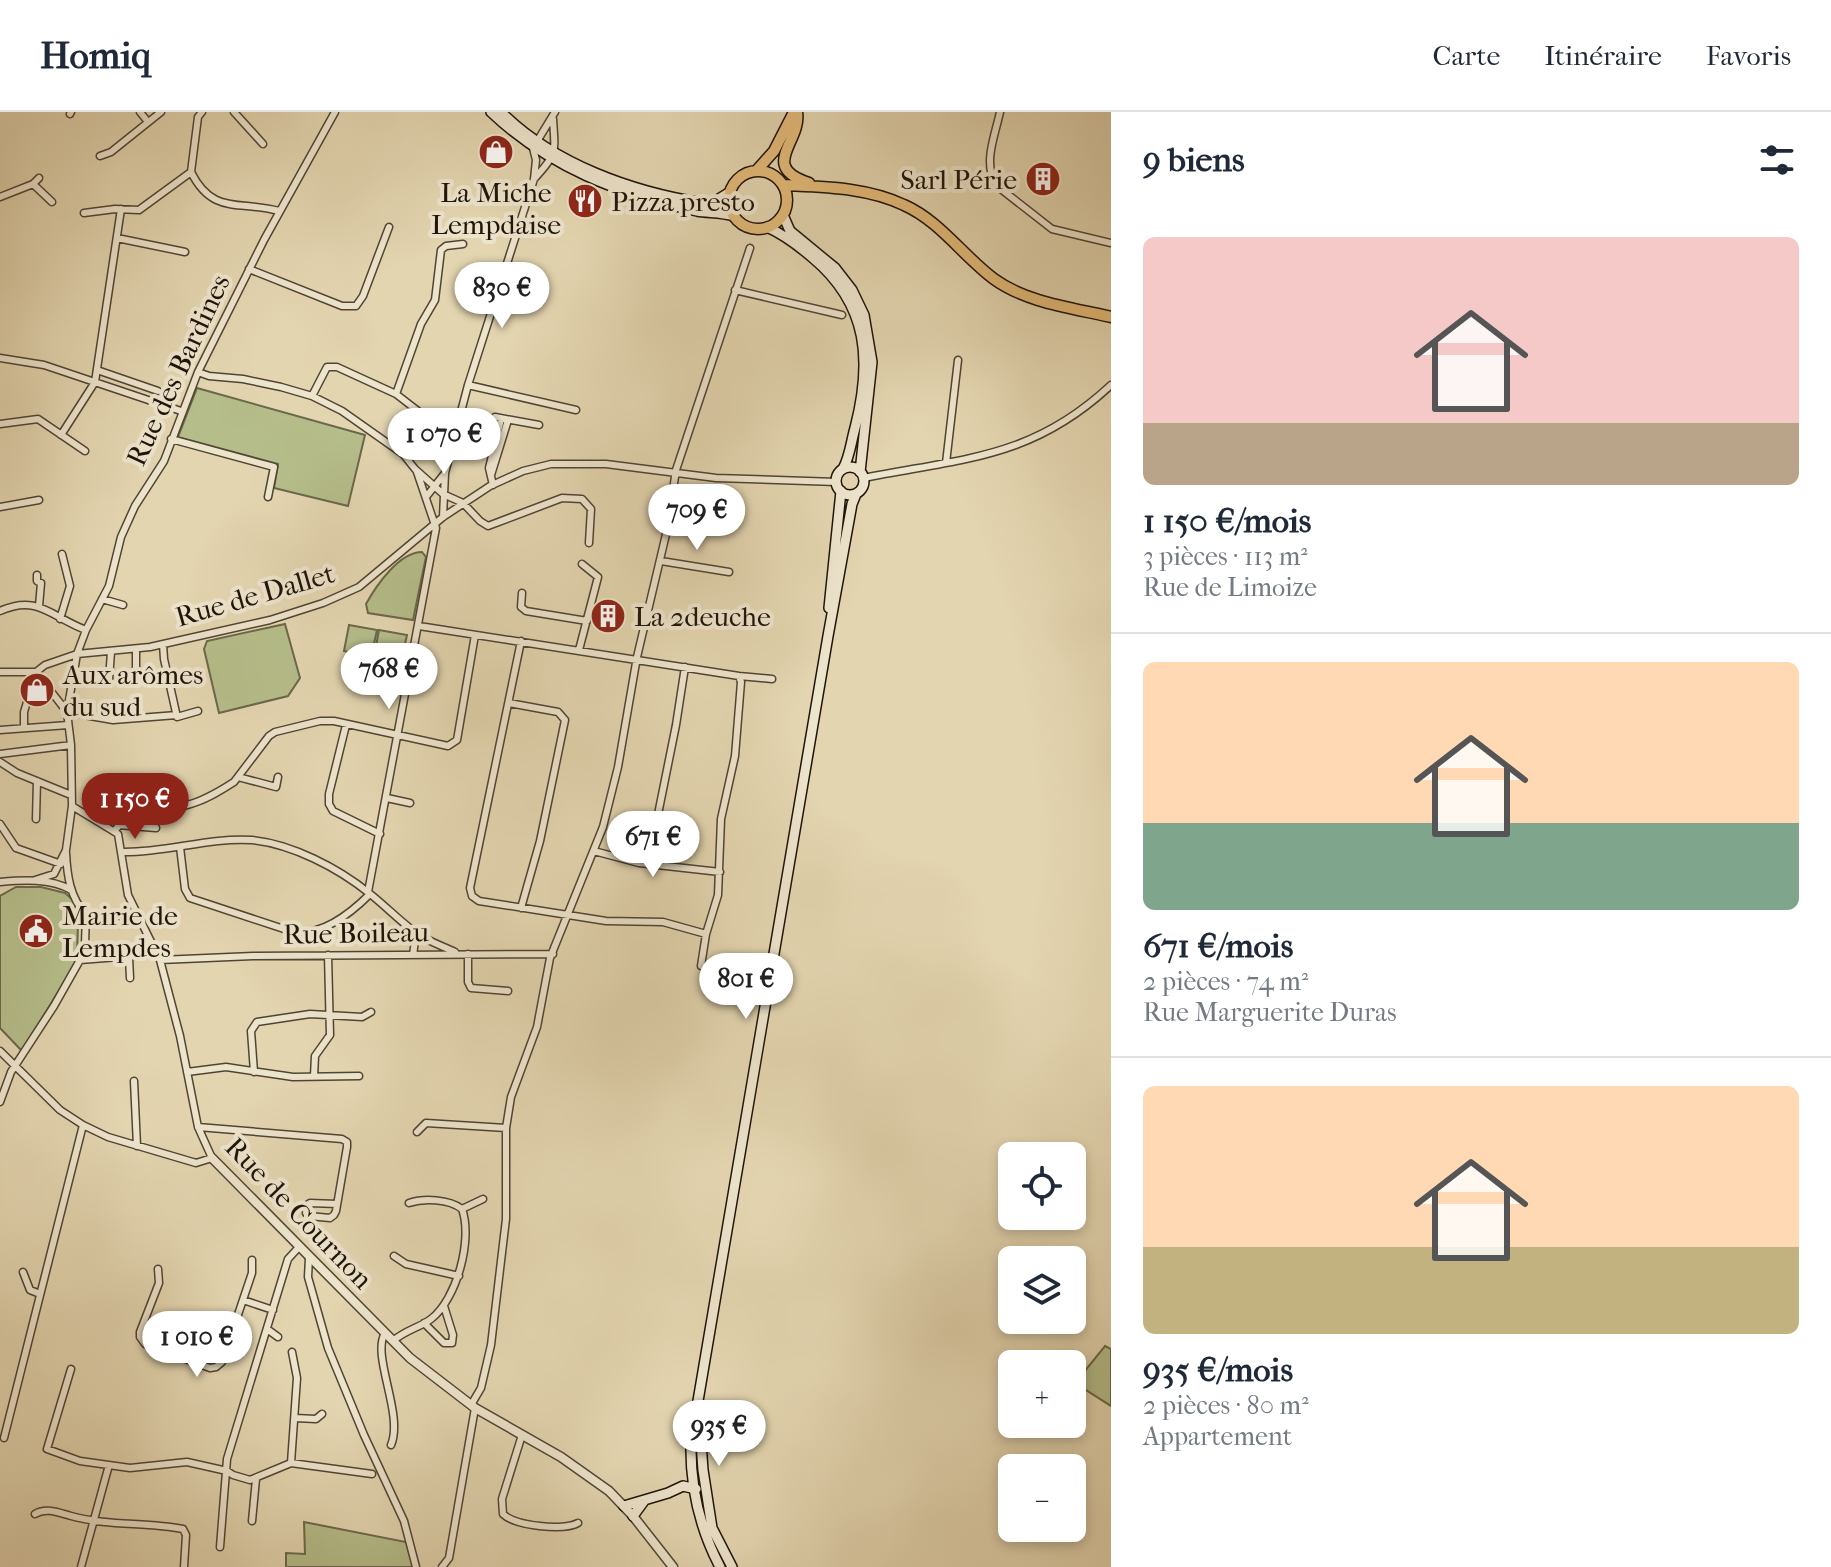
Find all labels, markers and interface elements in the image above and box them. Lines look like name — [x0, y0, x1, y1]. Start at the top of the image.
text: Homiq — [40, 33, 151, 78]
text: Carte — [1433, 39, 1500, 72]
text: Itinéraire — [1544, 39, 1662, 72]
text: Favoris — [1706, 39, 1791, 72]
shop icon: La Miche Lempdaise — [477, 133, 515, 171]
icon: filters — [1755, 138, 1799, 182]
text: 9 biens — [1143, 140, 1245, 180]
building icon: Sarl Périe — [1024, 160, 1062, 198]
place label: Sarl Périe — [900, 163, 1017, 196]
place label: La Miche Lempdaise — [431, 176, 561, 241]
restaurant icon: Pizza presto — [566, 182, 604, 220]
place label: Pizza presto — [611, 185, 755, 218]
pin: 830 € — [446, 262, 558, 330]
street label: Rue des Bardines — [119, 269, 237, 471]
text: 830 € — [472, 272, 532, 303]
icon: home — [1399, 289, 1543, 433]
pin: 1 070 € — [370, 408, 518, 476]
text: 1 070 € — [405, 418, 483, 449]
pin: 709 € — [641, 484, 753, 552]
text: 709 € — [666, 494, 728, 525]
text: 1 150 €/mois — [1143, 501, 1311, 541]
text: 3 pièces · 113 m² — [1143, 541, 1308, 572]
street label: Rue de Dallet — [172, 557, 338, 633]
text: Rue de Limoize — [1143, 572, 1317, 603]
building icon: La 2deuche — [589, 597, 627, 635]
place label: La 2deuche — [634, 600, 771, 633]
pin: 768 € — [333, 643, 445, 711]
text: 768 € — [359, 653, 419, 684]
place label: Aux arômes du sud — [62, 658, 203, 723]
shop icon: Aux arômes du sud — [18, 671, 56, 709]
icon: home — [1399, 714, 1543, 858]
pin: 1 150 € — [61, 773, 209, 841]
text: 1 150 € — [100, 783, 170, 814]
pin: 671 € — [597, 811, 709, 879]
text: 671 € — [625, 821, 681, 852]
place label: Mairie de Lempdes — [62, 899, 178, 964]
public building icon: Mairie de Lempdes — [17, 912, 55, 950]
street label: Rue Boileau — [283, 915, 429, 951]
text: 671 €/mois — [1143, 926, 1293, 966]
pin: 801 € — [690, 953, 802, 1021]
text: 801 € — [717, 963, 775, 994]
text: 2 pièces · 74 m² — [1143, 966, 1308, 997]
text: Rue Marguerite Duras — [1143, 997, 1397, 1028]
street label: Rue de Cournon — [219, 1131, 379, 1295]
icon: home — [1399, 1138, 1543, 1282]
map controls — [998, 1142, 1086, 1542]
button: locate — [998, 1142, 1086, 1230]
button: layers — [998, 1246, 1086, 1334]
pin: 1 010 € — [123, 1311, 271, 1379]
text: 1 010 € — [160, 1321, 234, 1352]
button: + — [998, 1350, 1086, 1438]
text: 935 €/mois — [1143, 1350, 1293, 1390]
text: 2 pièces · 80 m² — [1143, 1390, 1309, 1421]
pin: 935 € — [663, 1400, 775, 1468]
text: 935 € — [691, 1410, 747, 1441]
text: Appartement — [1143, 1421, 1292, 1452]
button: − — [998, 1454, 1086, 1542]

